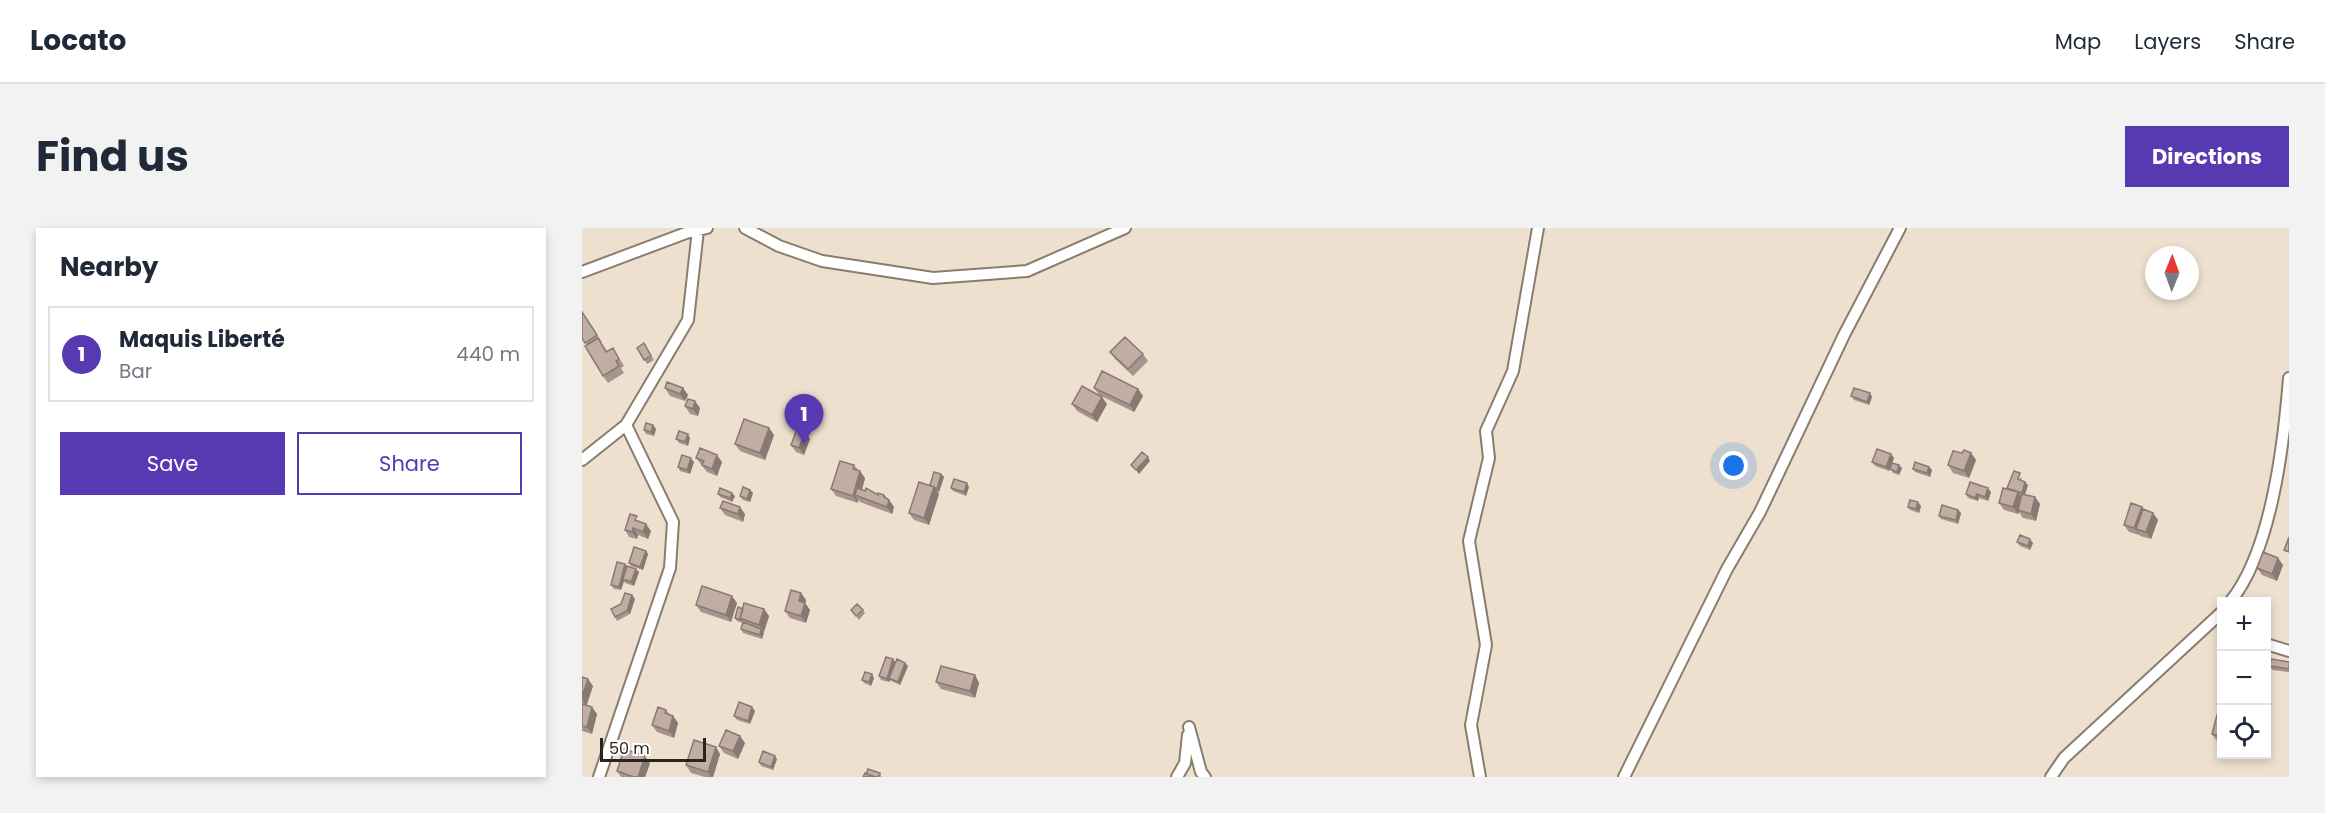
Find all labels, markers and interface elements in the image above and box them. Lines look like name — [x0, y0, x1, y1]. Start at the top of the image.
text: Locato — [30, 21, 126, 60]
text: Map — [2055, 27, 2101, 56]
text: Layers — [2134, 27, 2201, 56]
text: Share — [2234, 27, 2295, 56]
button: Directions — [2125, 126, 2289, 187]
text: Find us — [36, 127, 189, 186]
north arrow — [2145, 246, 2199, 300]
text: Nearby — [60, 249, 158, 285]
text: Maquis Liberté — [119, 324, 285, 355]
text: 1 — [78, 340, 85, 368]
text: 440 m — [456, 340, 520, 368]
text: Bar — [119, 357, 152, 385]
pin: 1 — [784, 394, 824, 444]
button: Save — [60, 432, 285, 495]
button: Share — [297, 432, 522, 495]
your location — [1719, 451, 1748, 480]
map controls — [2217, 597, 2271, 759]
button: + — [2217, 597, 2271, 651]
button: − — [2217, 651, 2271, 705]
button: locate — [2217, 705, 2271, 759]
scale bar — [600, 735, 706, 762]
text: 50 m — [609, 737, 650, 760]

